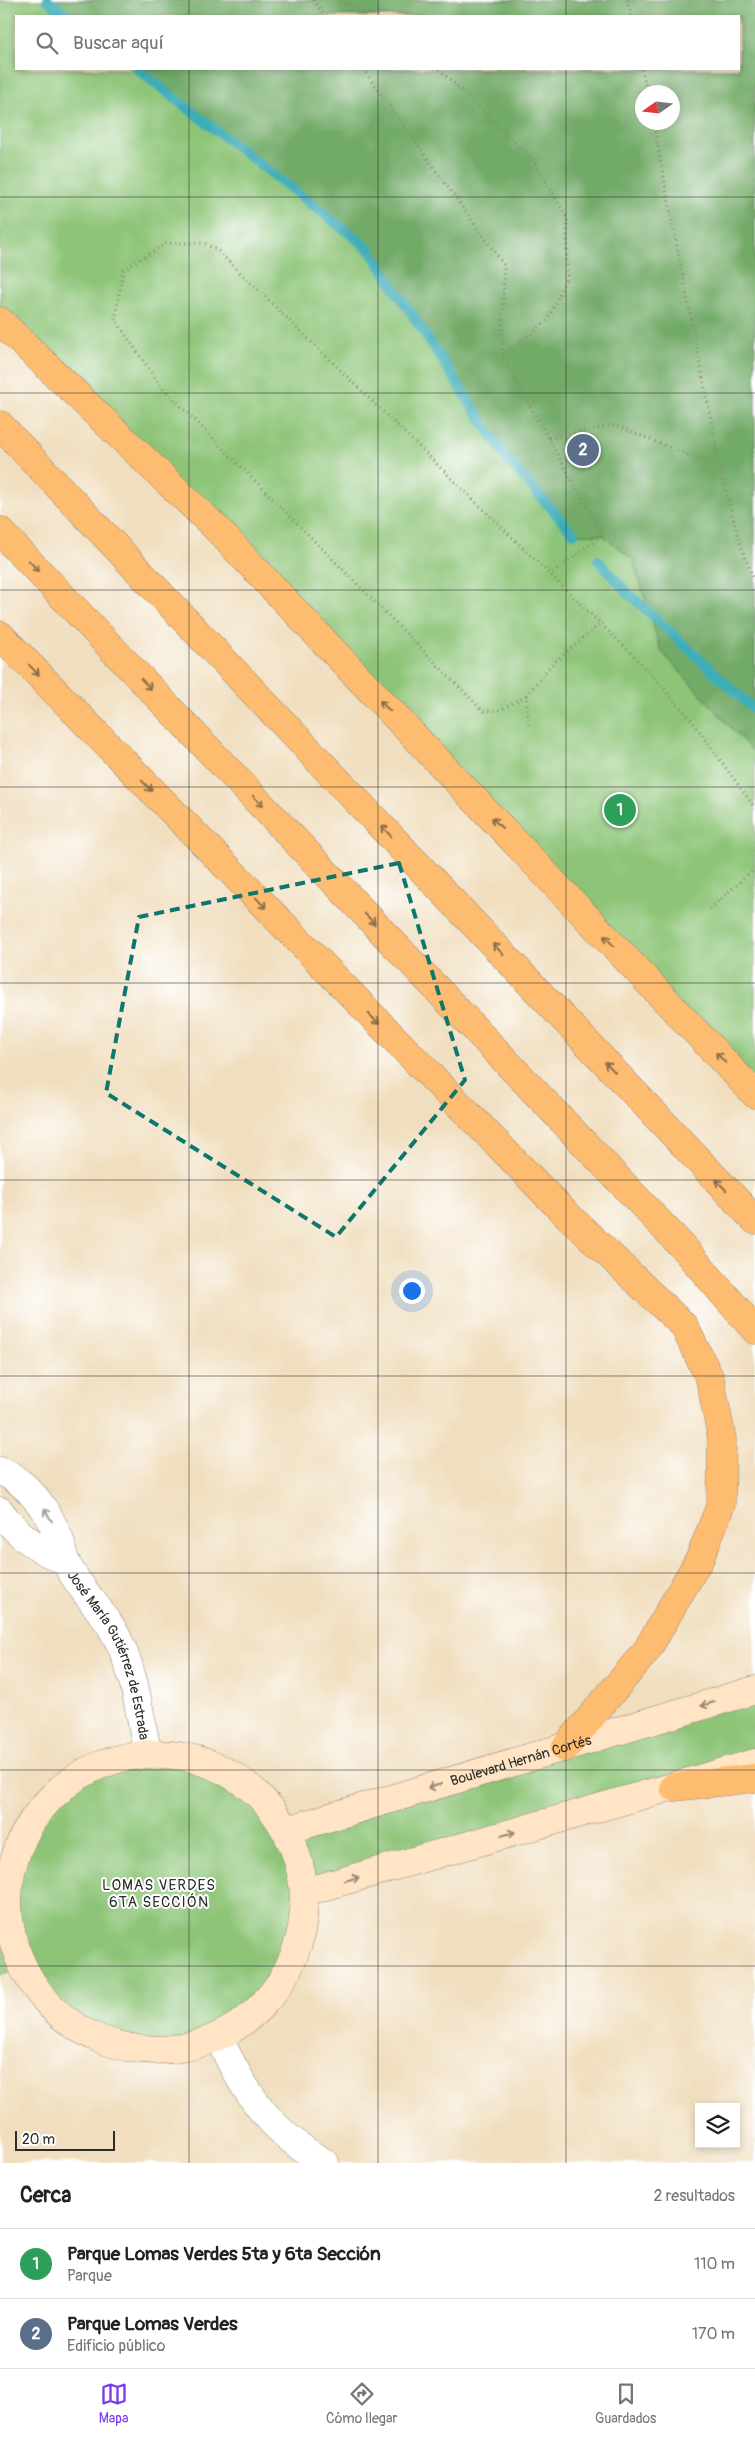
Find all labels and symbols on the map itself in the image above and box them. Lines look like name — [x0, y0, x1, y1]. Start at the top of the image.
north arrow — [635, 85, 680, 130]
pin: 2 — [567, 431, 599, 469]
one-way arrow — [28, 560, 40, 572]
one-way arrow — [28, 664, 40, 676]
one-way arrow — [140, 677, 152, 690]
one-way arrow — [379, 699, 391, 712]
one-way arrow — [141, 780, 153, 793]
pin: 1 — [604, 791, 636, 829]
one-way arrow — [252, 795, 264, 808]
one-way arrow — [491, 817, 503, 829]
one-way arrow — [380, 825, 392, 838]
one-way arrow — [255, 896, 267, 909]
one-way arrow — [364, 913, 376, 925]
one-way arrow — [603, 934, 615, 947]
one-way arrow — [492, 943, 504, 956]
one-way arrow — [368, 1013, 380, 1025]
one-way arrow — [715, 1052, 727, 1065]
one-way arrow — [604, 1061, 616, 1073]
one-way arrow — [715, 1179, 727, 1191]
your location — [399, 1278, 425, 1304]
one-way arrow — [42, 1509, 52, 1523]
street label: José María Gutiérrez de Estrada — [64, 1567, 153, 1741]
one-way arrow — [701, 1699, 717, 1709]
street label: Boulevard Hernán Cortés — [448, 1731, 594, 1789]
one-way arrow — [428, 1782, 444, 1792]
one-way arrow — [500, 1829, 516, 1838]
one-way arrow — [343, 1873, 359, 1883]
district label: LOMAS VERDES 6TA SECCIÓN — [102, 1876, 216, 1912]
scale bar — [15, 2128, 115, 2151]

